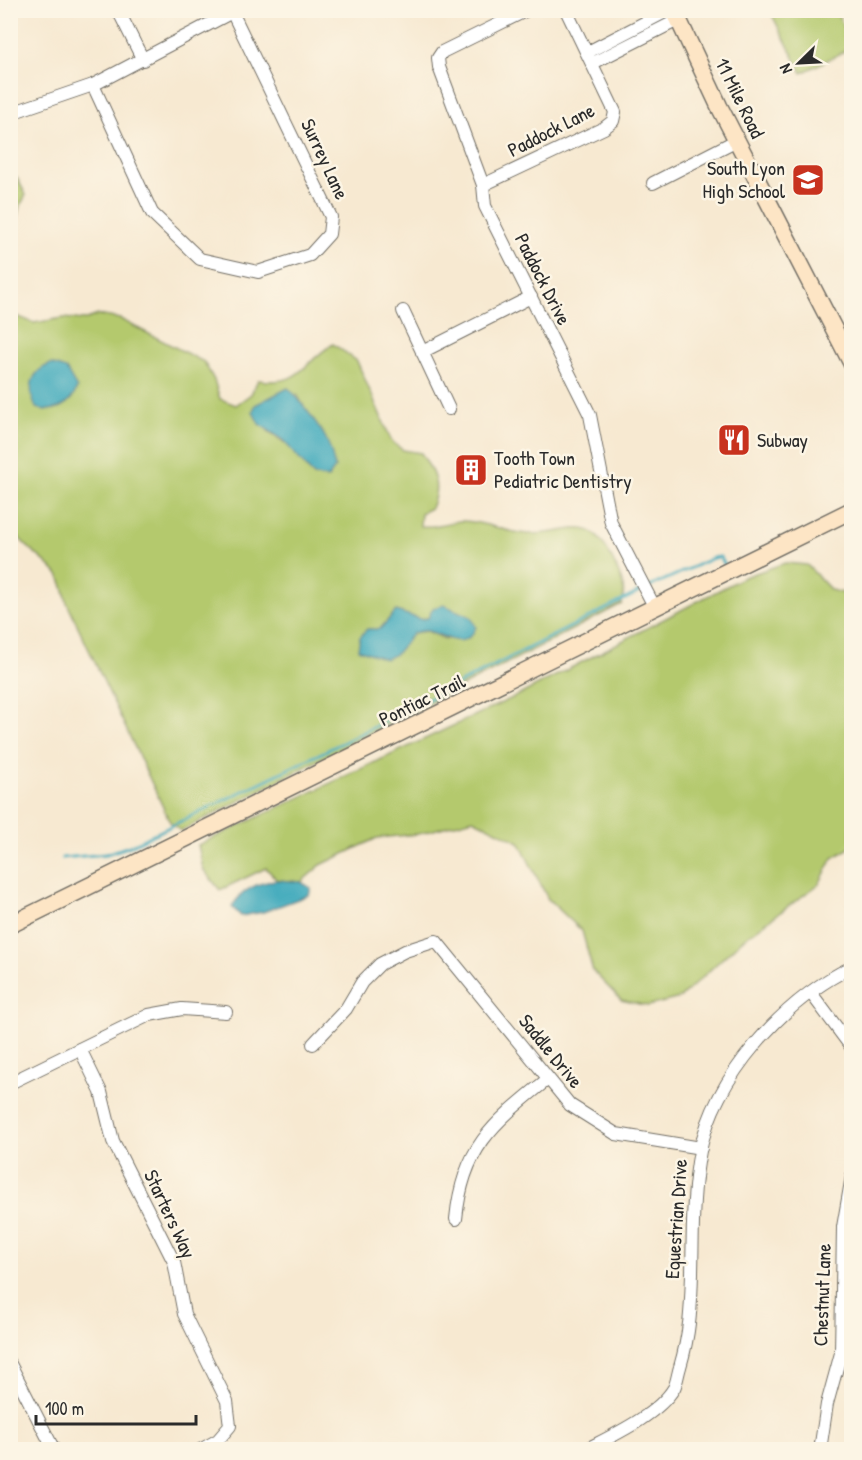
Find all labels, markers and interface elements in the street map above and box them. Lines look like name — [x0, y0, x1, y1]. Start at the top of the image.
north arrow — [769, 33, 829, 93]
street label: 11 Mile Road — [709, 53, 772, 143]
text: N — [773, 60, 797, 77]
street label: Paddock Lane — [503, 96, 599, 163]
street label: Surrey Lane — [295, 114, 356, 203]
place label: South Lyon High School — [702, 154, 786, 204]
school or university icon: South Lyon High School — [790, 162, 826, 198]
street label: Paddock Drive — [509, 228, 578, 329]
restaurant icon: Subway — [716, 422, 752, 458]
place label: Subway — [757, 426, 808, 453]
place label: Tooth Town Pediatric Dentistry — [494, 444, 632, 494]
building icon: Tooth Town Pediatric Dentistry — [453, 452, 489, 488]
street label: Pontiac Trail — [374, 667, 470, 732]
street label: Saddle Drive — [513, 1008, 590, 1093]
street label: Equestrian Drive — [658, 1158, 693, 1280]
street label: Starters Way — [138, 1165, 203, 1263]
street label: Chestnut Lane — [806, 1243, 837, 1347]
scale bar — [36, 1388, 196, 1426]
text: 100 m — [45, 1396, 84, 1421]

